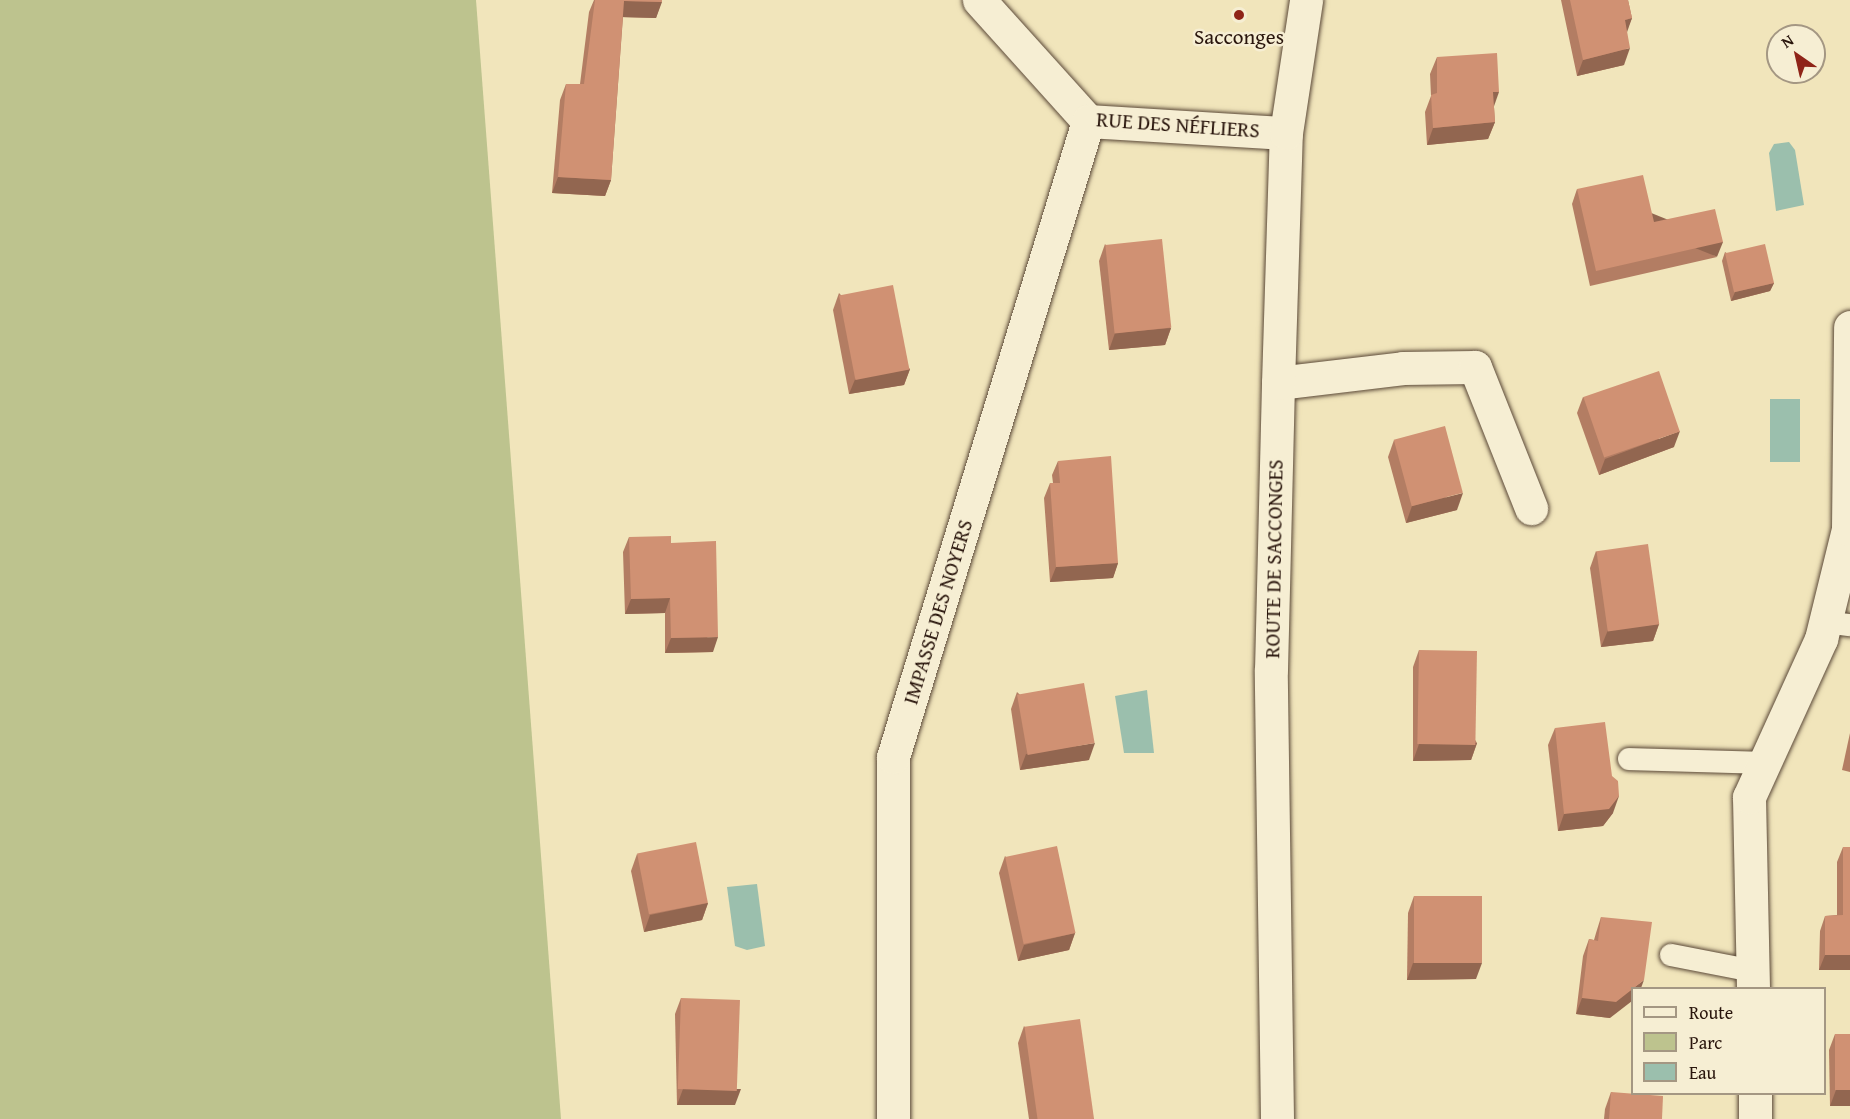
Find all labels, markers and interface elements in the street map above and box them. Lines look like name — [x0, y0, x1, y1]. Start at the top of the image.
marker: Sacconges — [1232, 8, 1246, 22]
place label: Sacconges — [1194, 24, 1284, 50]
north arrow — [1766, 24, 1826, 84]
text: N — [1776, 28, 1798, 54]
street label: RUE DES NÉFLIERS — [1095, 107, 1261, 143]
street label: ROUTE DE SACCONGES — [1260, 459, 1288, 659]
street label: IMPASSE DES NOYERS — [898, 517, 978, 707]
legend — [1631, 987, 1826, 1095]
text: Route — [1689, 999, 1733, 1026]
text: Parc — [1689, 1029, 1722, 1056]
text: Eau — [1689, 1059, 1716, 1086]

